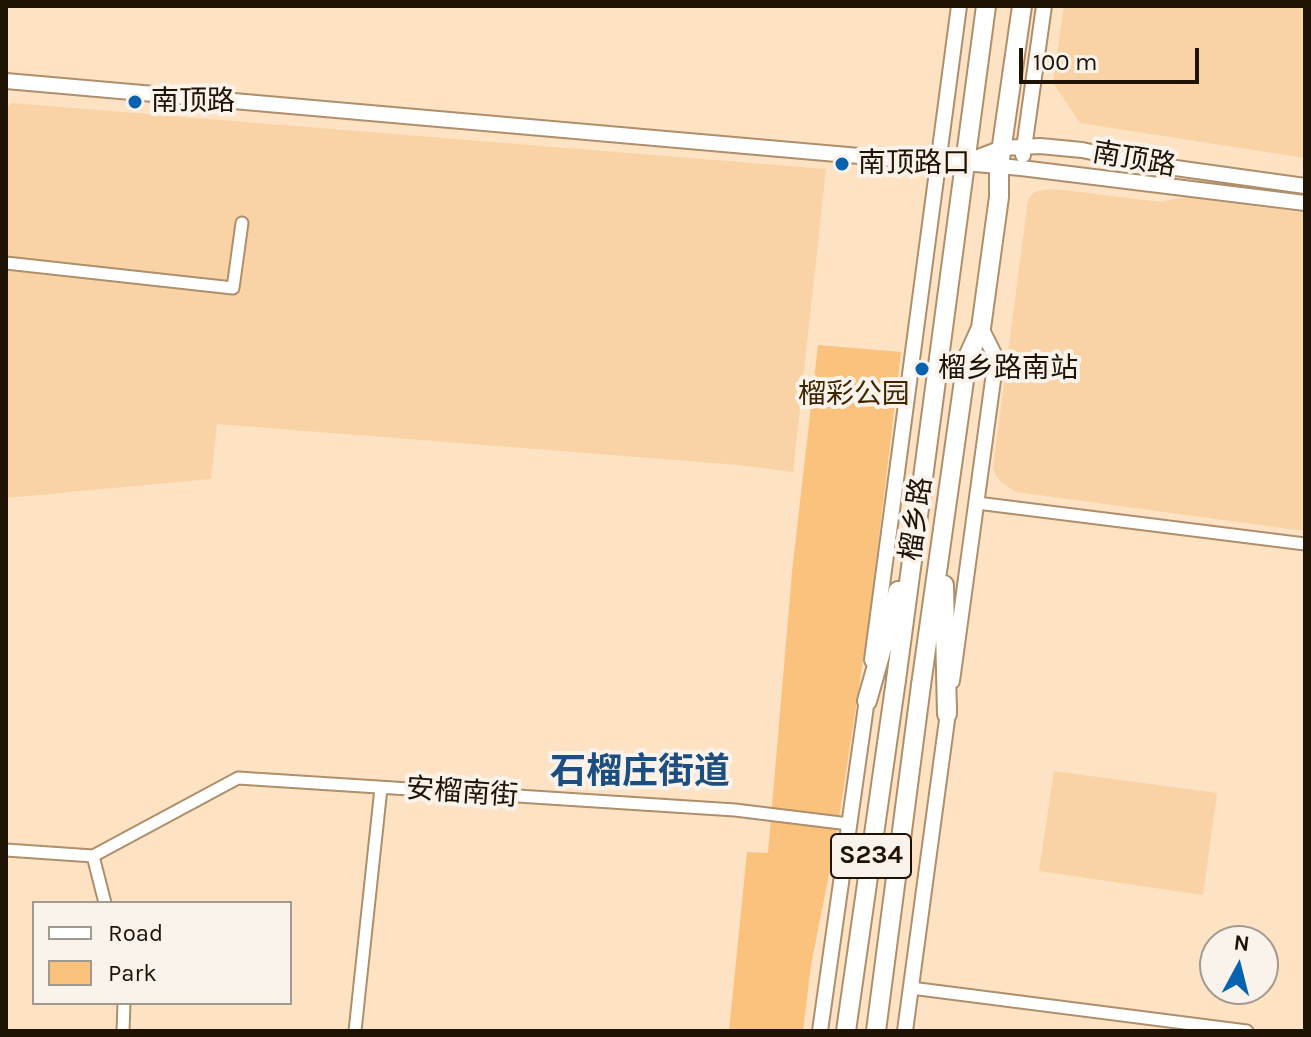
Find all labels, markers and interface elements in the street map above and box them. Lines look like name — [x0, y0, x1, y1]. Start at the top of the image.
scale bar — [1023, 32, 1203, 82]
text: 100 m — [1033, 48, 1098, 76]
place label: 南顶路 — [151, 85, 235, 119]
marker: 南顶路 — [126, 93, 144, 111]
street label: 南顶路 — [1090, 136, 1178, 184]
place label: 南顶路口 — [858, 147, 970, 181]
marker: 南顶路口 — [833, 155, 851, 173]
place label: 榴乡路南站 — [938, 352, 1078, 386]
marker: 榴乡路南站 — [913, 360, 931, 378]
park label: 榴彩公园 — [798, 378, 910, 412]
street label: 榴乡路 — [895, 475, 939, 563]
district label: 石榴庄街道 — [550, 751, 730, 795]
street label: 安榴南街 — [405, 772, 519, 814]
road number: S234 — [831, 834, 911, 878]
legend — [32, 901, 292, 1005]
text: Road — [108, 919, 163, 947]
north arrow — [1199, 925, 1279, 1005]
text: N — [1232, 929, 1251, 957]
text: Park — [108, 959, 157, 987]

